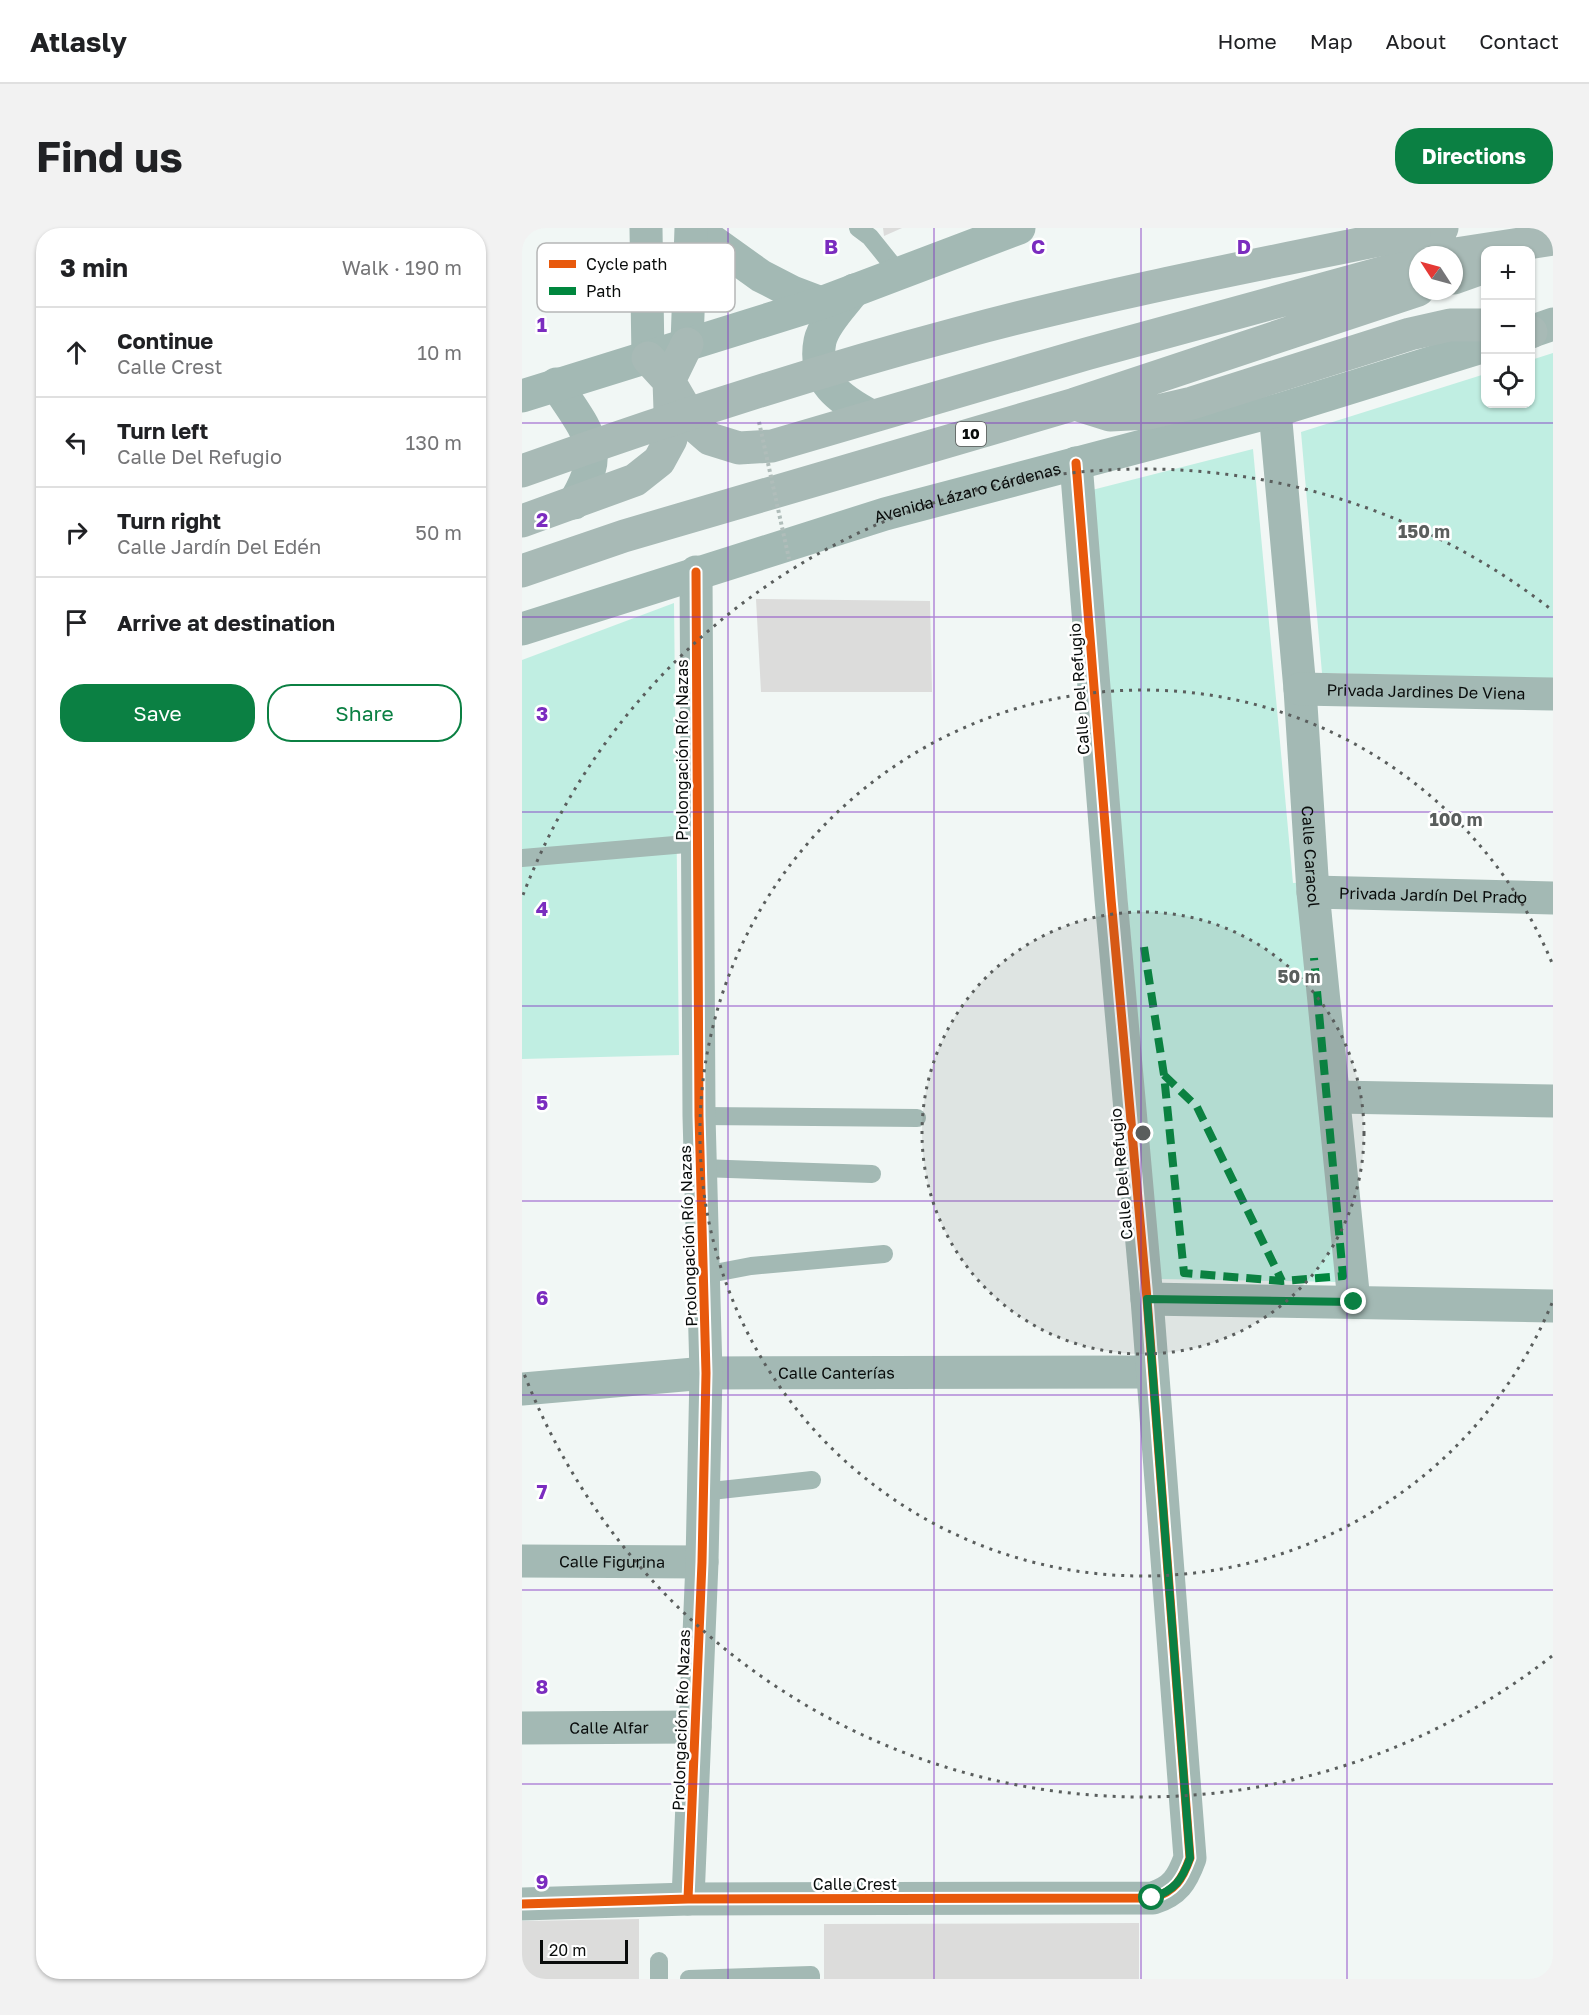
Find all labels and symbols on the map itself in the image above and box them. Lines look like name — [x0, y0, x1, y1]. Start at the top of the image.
text: B — [824, 234, 838, 258]
text: C — [1031, 234, 1045, 258]
text: D — [1237, 234, 1251, 258]
legend — [537, 243, 735, 312]
north arrow — [1409, 246, 1463, 300]
text: Cycle path — [586, 254, 667, 274]
text: Path — [586, 281, 621, 301]
text: 1 — [537, 312, 547, 336]
road number: 10 — [956, 422, 986, 446]
street label: Avenida Lázaro Cárdenas — [871, 458, 1063, 527]
text: 2 — [536, 507, 548, 531]
text: 150 m — [1398, 520, 1450, 542]
street label: Calle Del Refugio — [1064, 622, 1094, 756]
street label: Prolongación Río Nazas — [672, 659, 692, 841]
street label: Privada Jardines De Viena — [1326, 680, 1526, 703]
text: 3 — [536, 701, 548, 725]
street label: Calle Caracol — [1297, 805, 1324, 908]
text: 100 m — [1430, 808, 1482, 830]
street label: Privada Jardín Del Prado — [1339, 883, 1527, 907]
text: 4 — [536, 896, 548, 920]
text: 50 m — [1278, 965, 1320, 987]
text: 5 — [536, 1090, 548, 1114]
street label: Calle Del Refugio — [1105, 1107, 1137, 1241]
centre of rings — [1133, 1123, 1153, 1143]
street label: Prolongación Río Nazas — [675, 1145, 701, 1327]
text: 6 — [536, 1285, 548, 1309]
route end — [1340, 1288, 1366, 1314]
street label: Calle Canterías — [778, 1363, 895, 1383]
text: 7 — [537, 1479, 548, 1503]
street label: Calle Figurina — [559, 1551, 665, 1572]
street label: Prolongación Río Nazas — [668, 1629, 694, 1811]
text: 8 — [536, 1674, 548, 1698]
street label: Calle Alfar — [569, 1717, 649, 1738]
text: 9 — [536, 1869, 548, 1893]
street label: Calle Crest — [813, 1874, 897, 1894]
route start — [1138, 1884, 1164, 1910]
scale bar — [540, 1937, 628, 1964]

